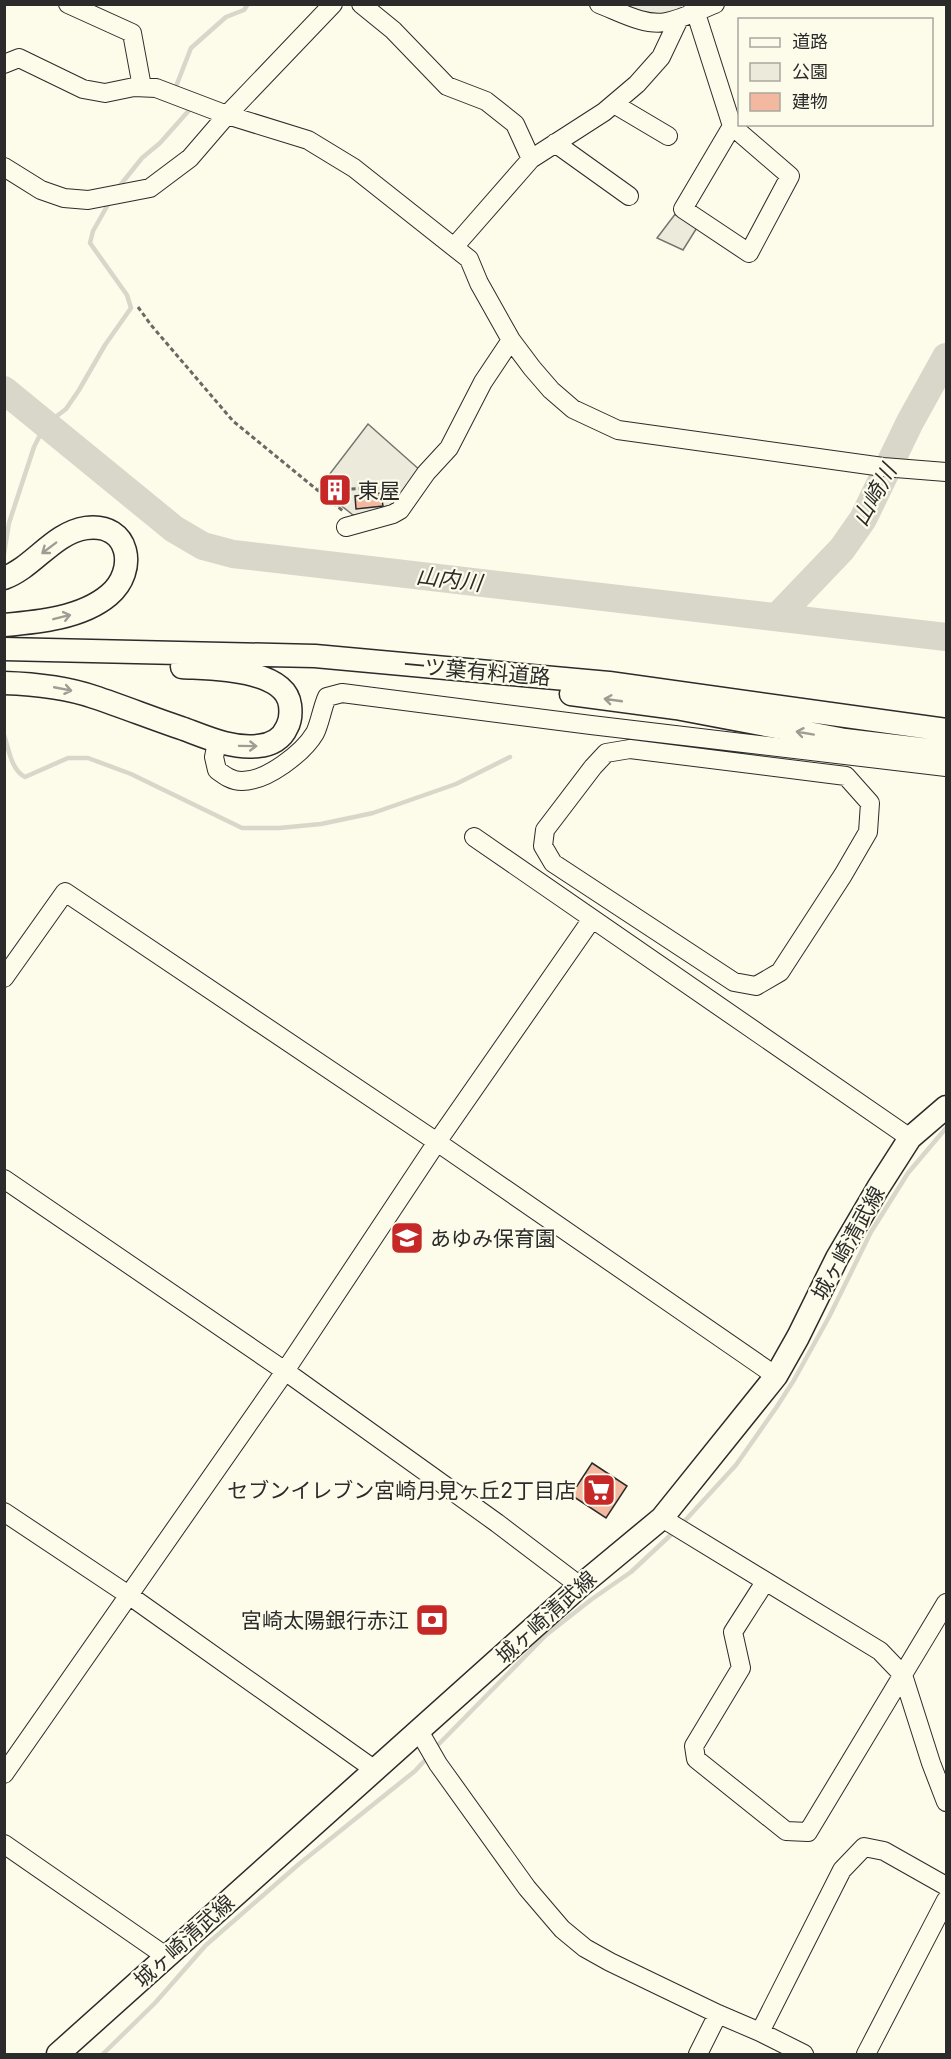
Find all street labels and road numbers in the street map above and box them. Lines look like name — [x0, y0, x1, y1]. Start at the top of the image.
street label: 一ツ葉有料道路 — [403, 652, 551, 690]
street label: 城ヶ崎清武線 — [807, 1182, 889, 1304]
street label: 城ヶ崎清武線 — [491, 1566, 601, 1668]
street label: 城ヶ崎清武線 — [129, 1890, 239, 1992]

